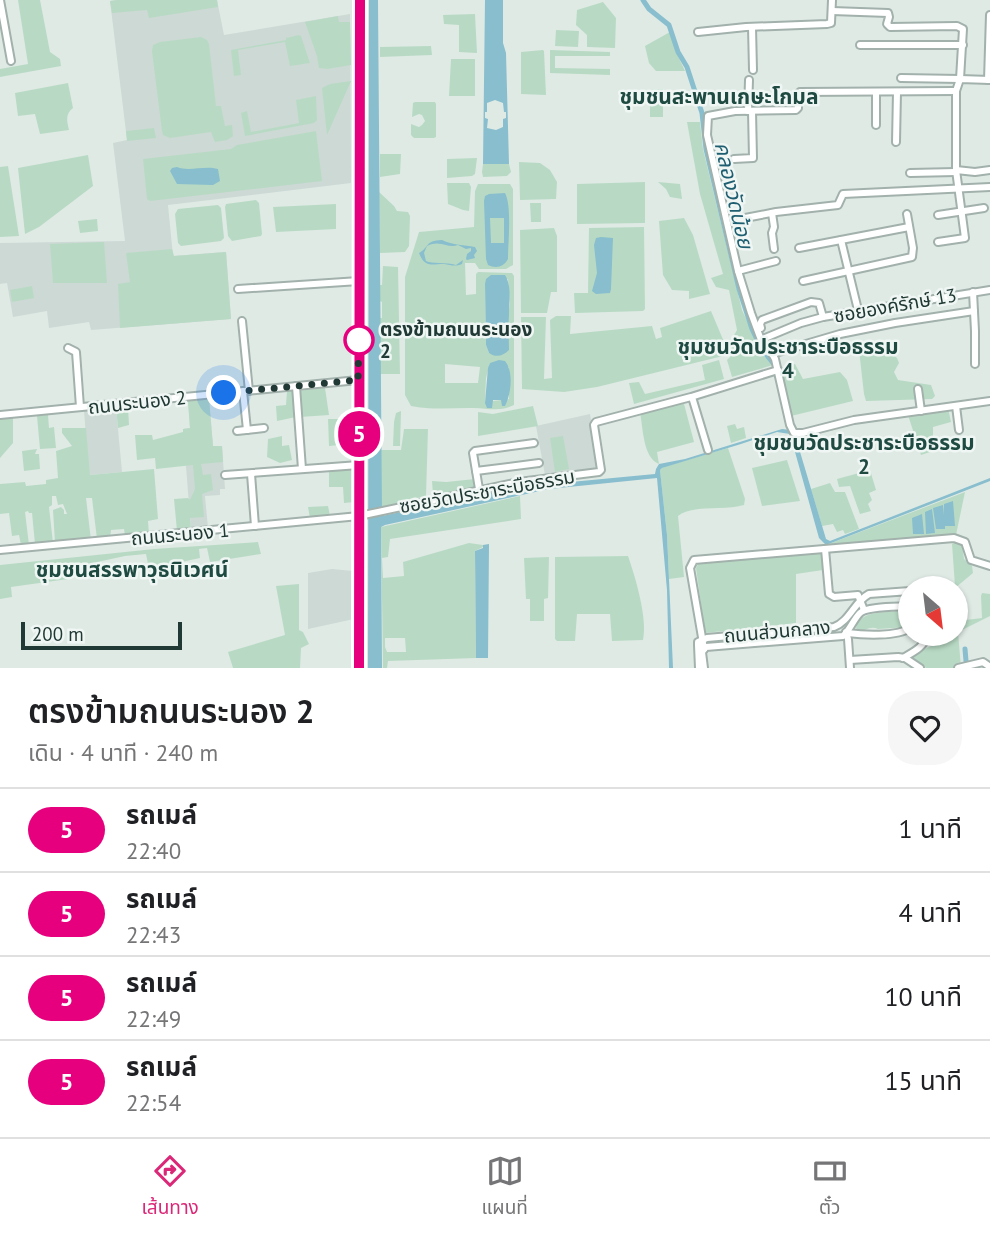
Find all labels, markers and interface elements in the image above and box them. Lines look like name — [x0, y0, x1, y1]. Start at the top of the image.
district label: ชุมชนสะพานเกษะโกมล — [620, 83, 818, 110]
water label: คลองวัดน้อย — [709, 139, 760, 253]
street label: ซอยองค์รักษ์ 13 — [832, 282, 958, 328]
place label: ตรงข้ามถนนระนอง 2 — [380, 317, 533, 363]
marker: ตรงข้ามถนนระนอง 2 — [344, 325, 374, 355]
district label: ชุมชนวัดประชาระบือธรรม 4 — [677, 333, 899, 384]
your location — [206, 375, 241, 410]
street label: ถนนระนอง 2 — [87, 385, 187, 419]
line badge: 5 — [336, 411, 382, 457]
text: 5 — [352, 418, 366, 449]
district label: ชุมชนวัดประชาระบือธรรม 2 — [753, 429, 975, 480]
street label: ซอยวัดประชาระบือธรรม — [397, 464, 577, 518]
street label: ถนนระนอง 1 — [130, 518, 230, 550]
district label: ชุมชนสรรพาวุธนิเวศน์ — [36, 556, 228, 583]
north arrow — [898, 576, 968, 646]
map controls — [898, 576, 968, 646]
street label: ถนนส่วนกลาง — [723, 614, 831, 648]
scale bar — [21, 619, 182, 651]
text: 200 m — [32, 622, 84, 646]
text: ตรงข้ามถนนระนอง 2 — [28, 689, 315, 732]
button: heart — [888, 691, 962, 765]
text: เดิน · 4 นาที · 240 m — [28, 738, 218, 767]
text: รถเมล์ — [126, 798, 197, 831]
text: 1 นาที — [899, 812, 962, 845]
text: 5 — [60, 814, 73, 845]
text: 22:40 — [126, 836, 181, 865]
text: รถเมล์ — [126, 882, 197, 915]
text: 4 นาที — [899, 896, 962, 929]
text: 5 — [60, 898, 73, 929]
text: 22:43 — [126, 920, 181, 949]
text: รถเมล์ — [126, 966, 197, 999]
text: 10 นาที — [884, 980, 962, 1013]
text: 5 — [60, 982, 73, 1013]
text: 22:49 — [126, 1004, 181, 1033]
text: รถเมล์ — [126, 1050, 197, 1083]
text: 15 นาที — [884, 1064, 962, 1097]
text: 5 — [60, 1066, 73, 1097]
text: 22:54 — [126, 1088, 181, 1117]
tab: เส้นทาง — [141, 1152, 199, 1223]
tab: แผนที่ — [482, 1152, 528, 1223]
tab: ตั๋ว — [811, 1152, 849, 1223]

